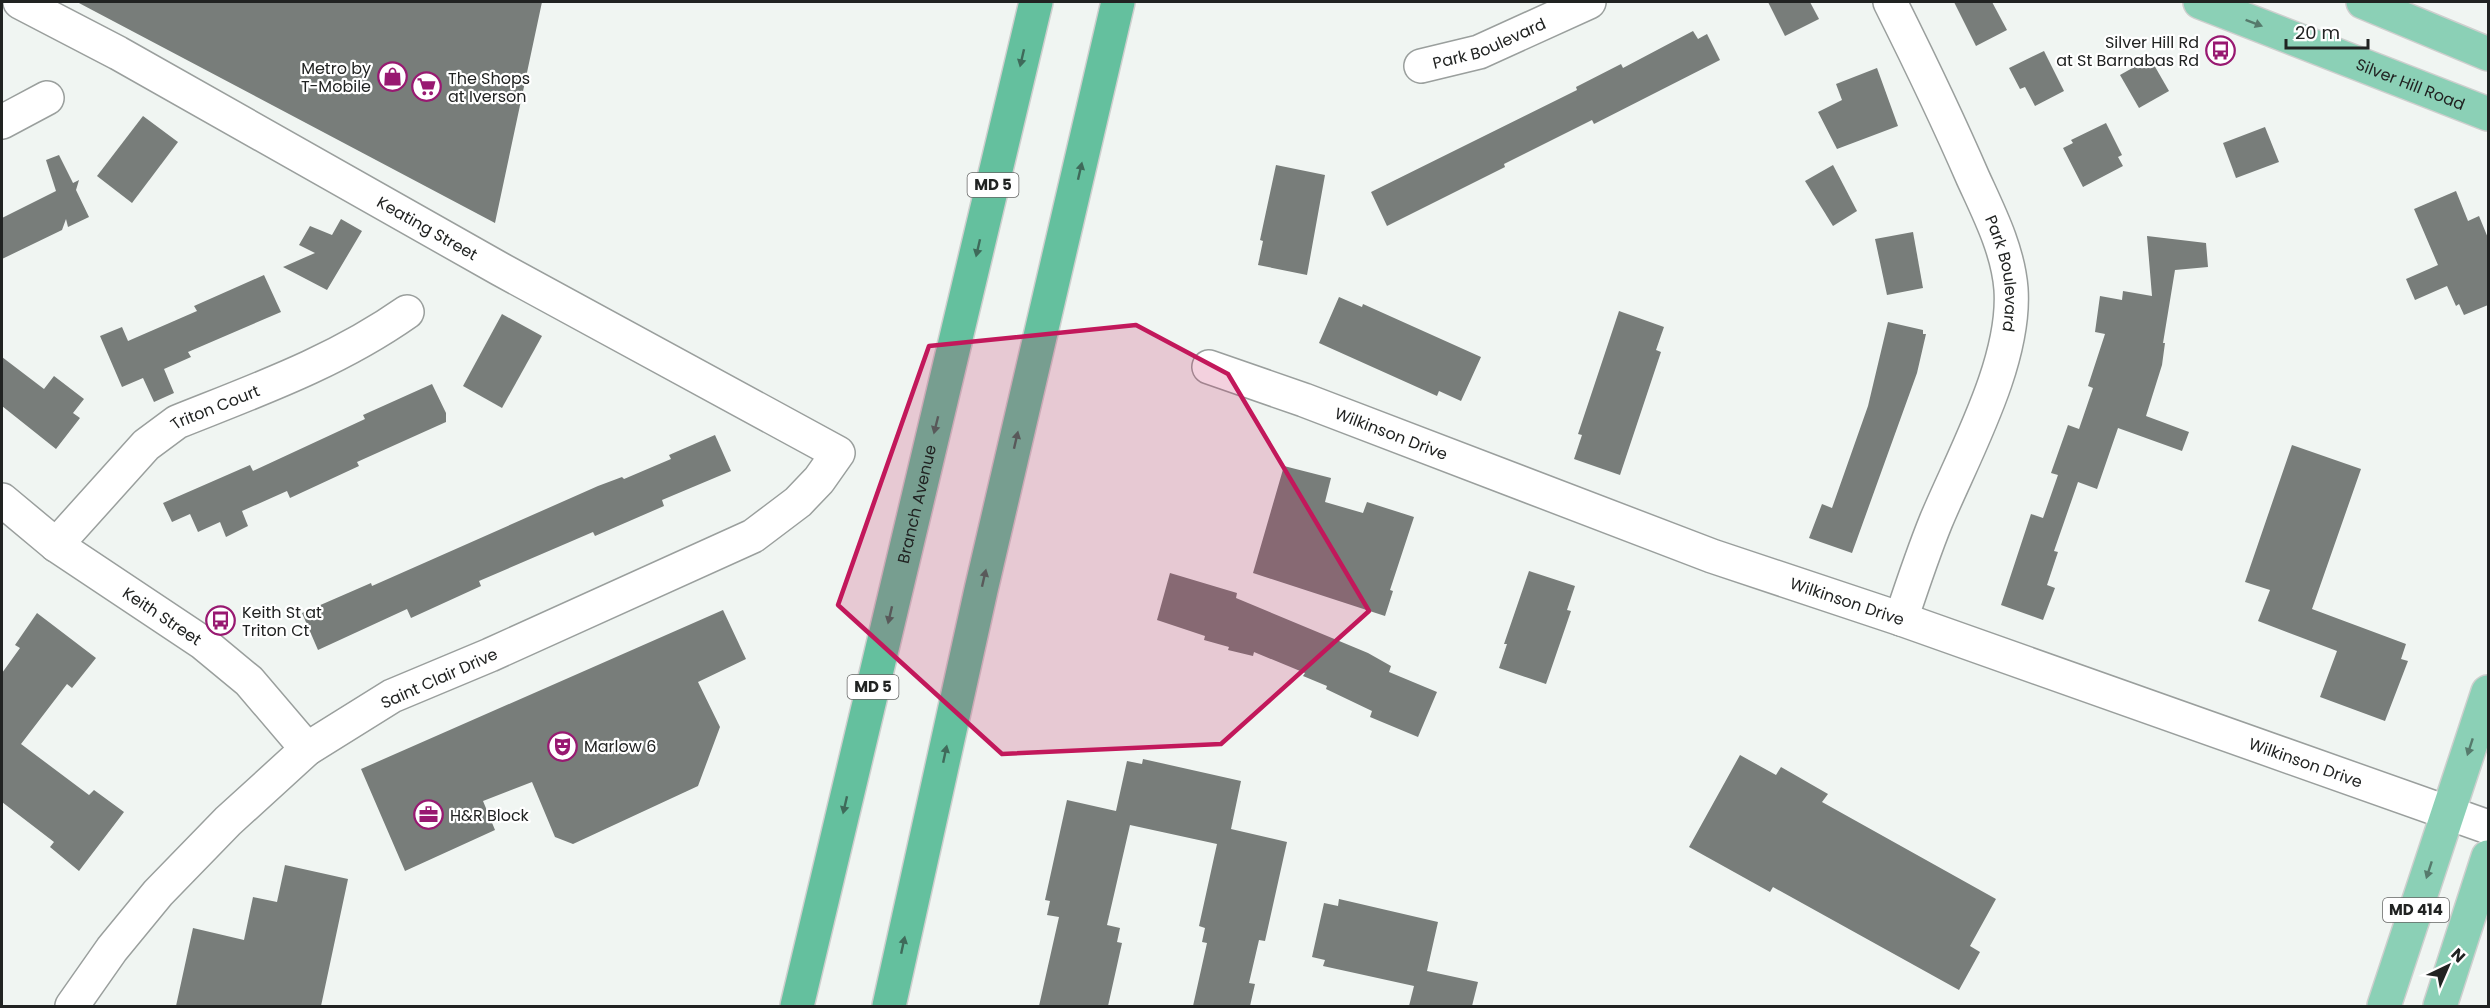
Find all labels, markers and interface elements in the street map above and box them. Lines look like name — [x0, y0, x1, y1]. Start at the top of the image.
street label: Park Boulevard — [1430, 12, 1550, 75]
scale bar — [2286, 12, 2368, 50]
one-way arrow — [2245, 19, 2263, 28]
text: 20 m — [2295, 20, 2340, 45]
place label: Silver Hill Rd at St Barnabas Rd — [2056, 31, 2199, 72]
bus stop icon: Silver Hill Rd at St Barnabas Rd — [2204, 35, 2236, 67]
one-way arrow — [1017, 49, 1027, 68]
street label: Silver Hill Road — [2353, 53, 2468, 116]
place label: Metro by T-Mobile — [301, 57, 371, 98]
shop icon: Metro by T-Mobile — [376, 61, 408, 93]
place label: The Shops at Iverson — [448, 67, 530, 108]
supermarket icon: The Shops at Iverson — [411, 71, 443, 103]
one-way arrow — [1075, 162, 1085, 180]
road number: MD 5 — [968, 173, 1018, 197]
street label: Keating Street — [373, 191, 482, 266]
street label: Park Boulevard — [1979, 212, 2022, 334]
one-way arrow — [973, 239, 982, 258]
street label: Triton Court — [166, 379, 263, 435]
street label: Wilkinson Drive — [1331, 402, 1451, 466]
one-way arrow — [931, 416, 941, 435]
one-way arrow — [1012, 430, 1021, 449]
street label: Branch Avenue — [892, 442, 942, 566]
one-way arrow — [979, 569, 989, 588]
street label: Wilkinson Drive — [1787, 572, 1907, 631]
street label: Keith Street — [118, 582, 206, 651]
place label: Keith St at Triton Ct — [242, 601, 322, 642]
bus stop icon: Keith St at Triton Ct — [205, 605, 237, 637]
one-way arrow — [885, 606, 895, 624]
street label: Saint Clair Drive — [377, 642, 501, 715]
road number: MD 5 — [848, 675, 898, 699]
theatre icon: Marlow 6 — [547, 730, 579, 762]
street label: Wilkinson Drive — [2246, 732, 2366, 794]
place label: Marlow 6 — [584, 735, 656, 758]
one-way arrow — [2465, 738, 2474, 756]
one-way arrow — [941, 745, 950, 764]
one-way arrow — [839, 795, 849, 814]
office icon: H&R Block — [413, 799, 445, 831]
place label: H&R Block — [450, 804, 530, 827]
one-way arrow — [2424, 861, 2434, 879]
road number: MD 414 — [2383, 898, 2449, 922]
one-way arrow — [899, 935, 908, 954]
north arrow — [2418, 936, 2478, 996]
text: N — [2446, 943, 2470, 968]

